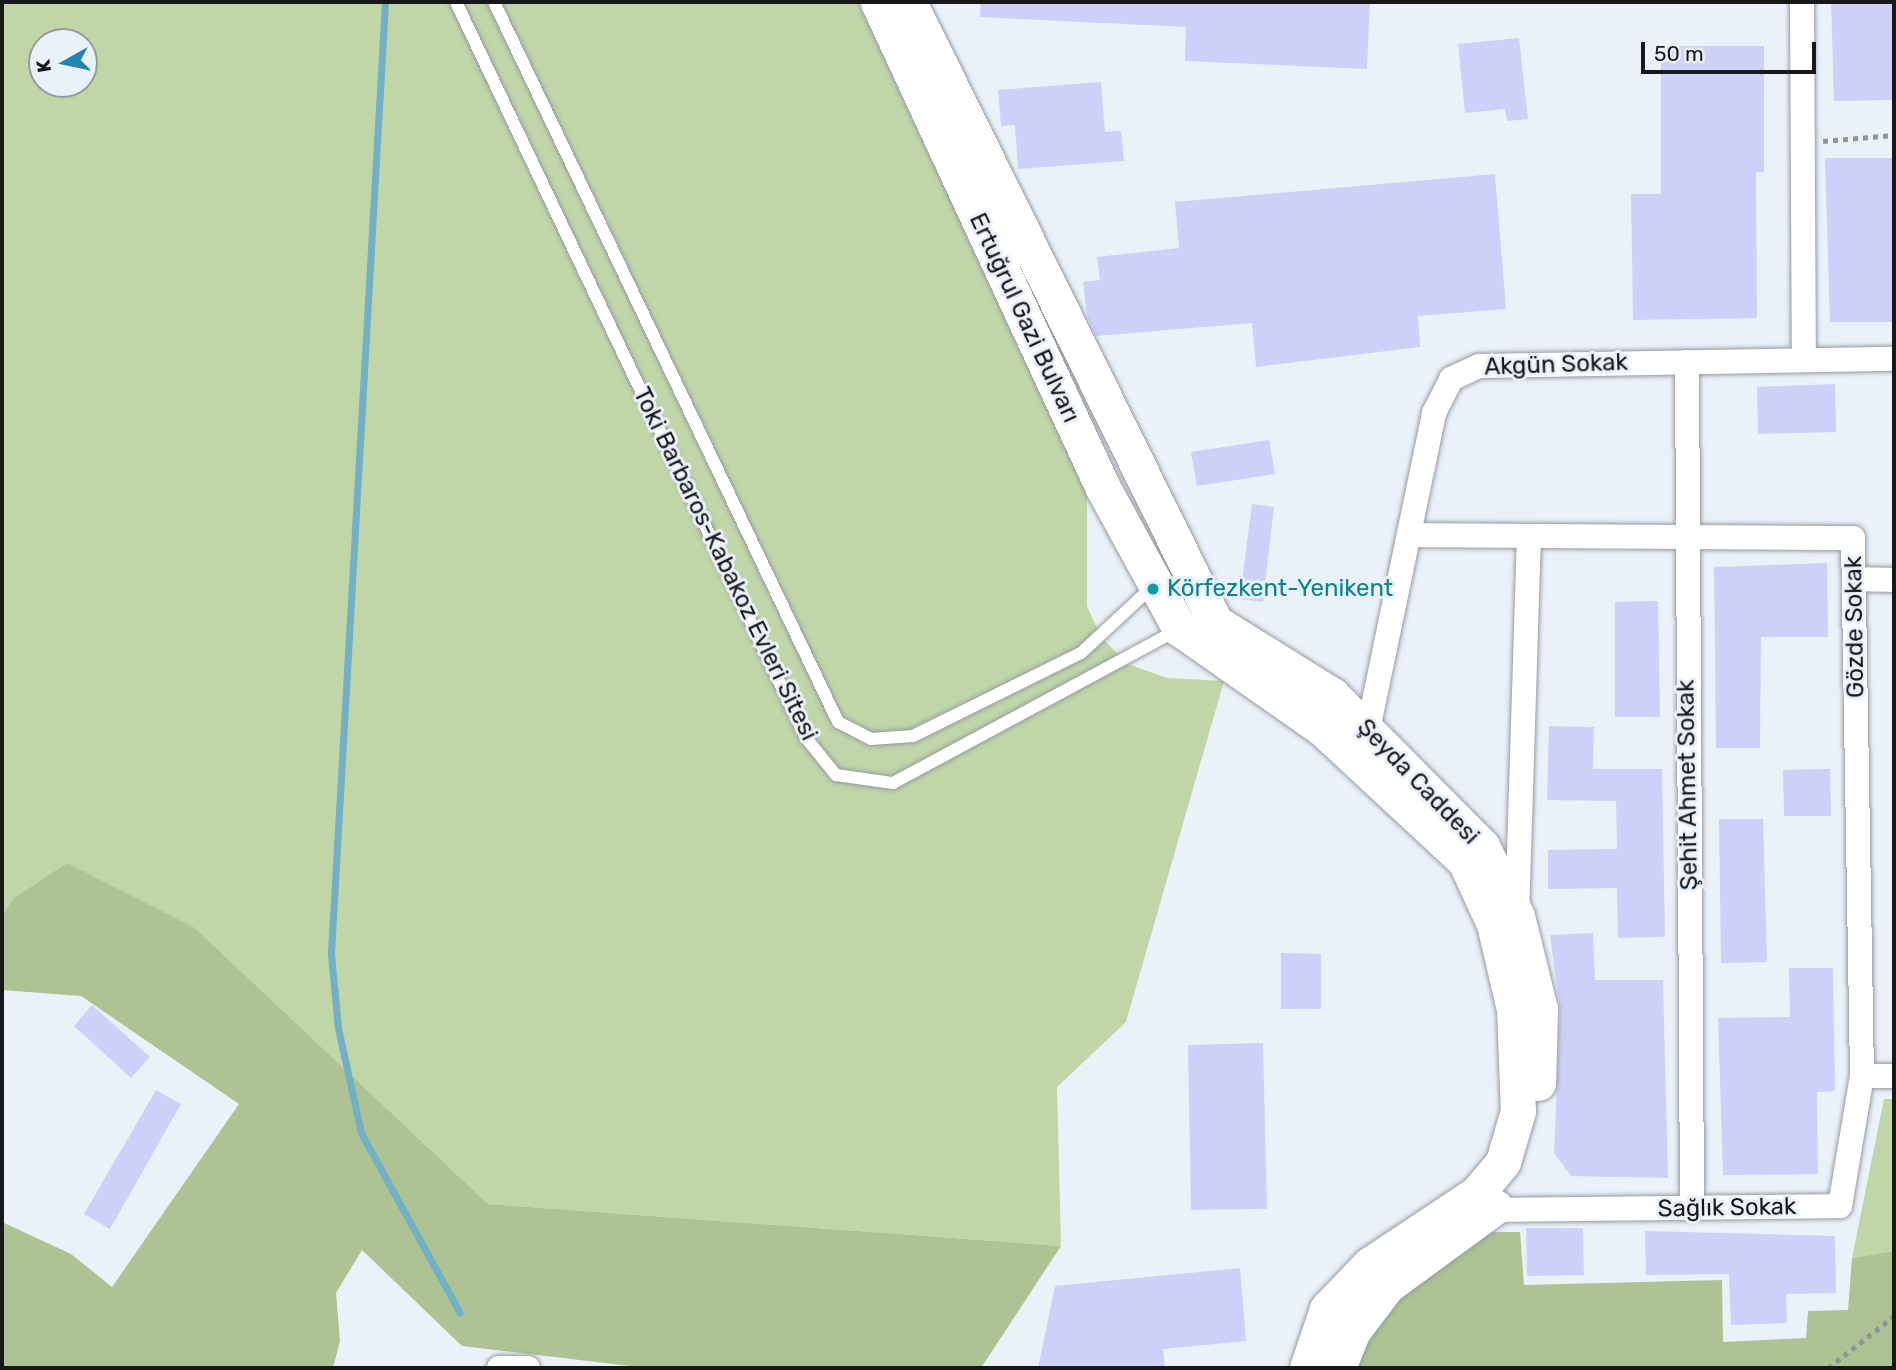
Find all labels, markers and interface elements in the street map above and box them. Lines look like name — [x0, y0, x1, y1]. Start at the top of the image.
north arrow — [28, 28, 98, 98]
scale bar — [1644, 28, 1819, 72]
text: 50 m — [1654, 41, 1704, 66]
text: K — [31, 58, 56, 74]
street label: Ertuğrul Gazi Bulvarı — [963, 209, 1085, 427]
street label: Akgün Sokak — [1484, 348, 1628, 382]
street label: Toki Barbaros-Kabakoz Evleri Sitesi — [627, 383, 823, 745]
street label: Gözde Sokak — [1839, 556, 1871, 698]
place label: Körfezkent-Yenikent — [1167, 575, 1393, 603]
marker: Körfezkent-Yenikent — [1145, 581, 1161, 597]
street label: Şehit Ahmet Sokak — [1672, 679, 1704, 891]
street label: Şeyda Caddesi — [1351, 713, 1485, 851]
street label: Sağlık Sokak — [1657, 1192, 1797, 1224]

